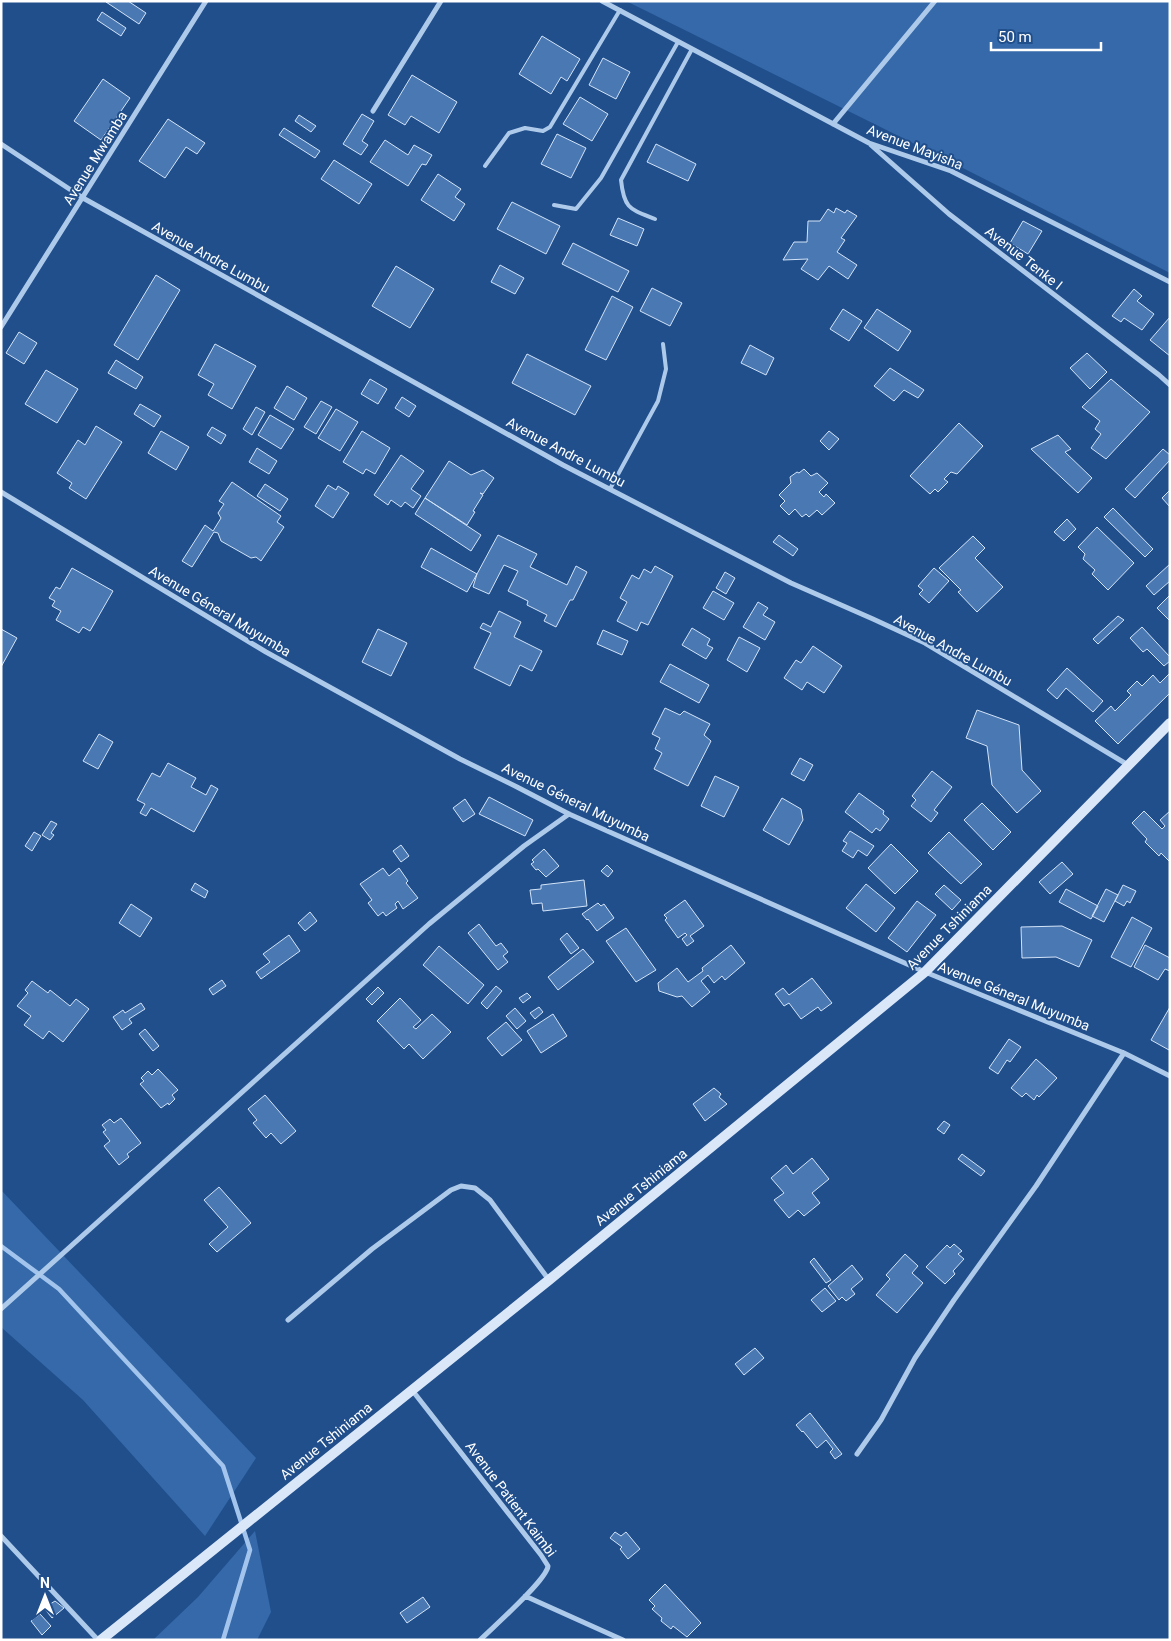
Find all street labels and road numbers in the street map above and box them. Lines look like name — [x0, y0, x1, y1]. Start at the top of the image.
street label: Avenue Mwamba — [60, 108, 130, 208]
street label: Avenue Mayisha — [865, 121, 965, 173]
street label: Avenue Andre Lumbu — [149, 218, 273, 296]
street label: Avenue Tenke I — [982, 223, 1066, 293]
street label: Avenue Andre Lumbu — [504, 414, 628, 490]
street label: Avenue Géneral Muyumba — [146, 562, 294, 660]
street label: Avenue Andre Lumbu — [891, 611, 1015, 689]
street label: Avenue Géneral Muyumba — [500, 759, 652, 845]
street label: Avenue Tshiniama — [903, 881, 995, 973]
street label: Avenue Géneral Muyumba — [936, 958, 1092, 1034]
street label: Avenue Tshiniama — [592, 1145, 690, 1229]
street label: Avenue Tshiniama — [277, 1399, 375, 1483]
street label: Avenue Patient Kaimbi — [462, 1438, 560, 1560]

